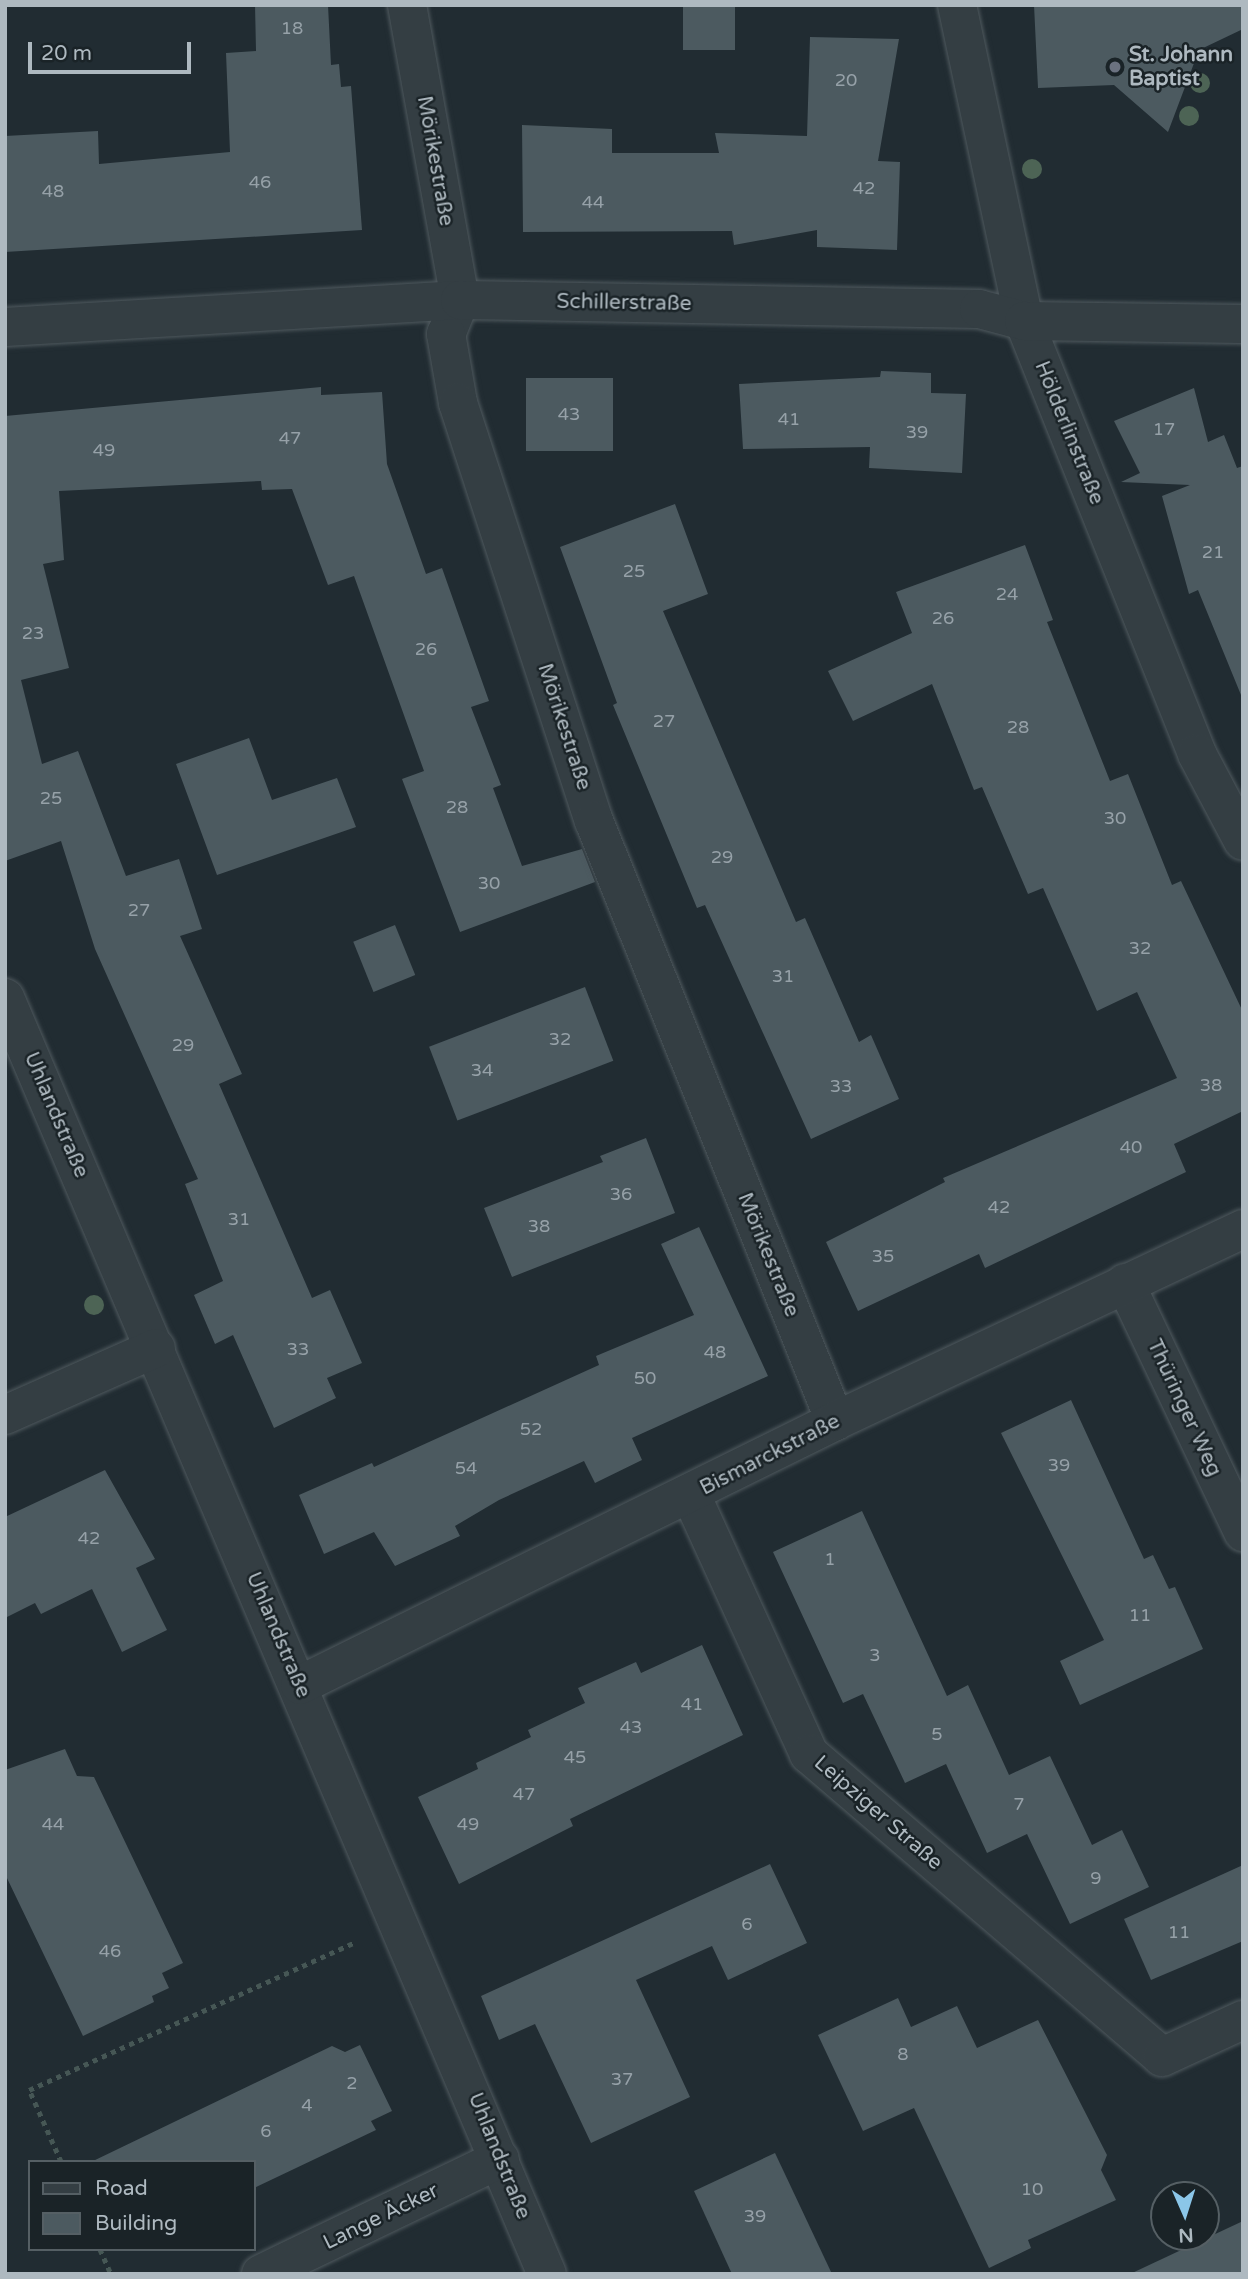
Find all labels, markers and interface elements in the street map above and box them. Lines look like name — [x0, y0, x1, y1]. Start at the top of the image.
house number: 18 — [281, 17, 303, 39]
scale bar — [32, 28, 194, 72]
text: 20 m — [41, 41, 92, 66]
place label: St. Johann Baptist — [1129, 42, 1233, 92]
marker: St. Johann Baptist — [1107, 59, 1123, 75]
house number: 20 — [835, 69, 857, 91]
street label: Mörikestraße — [411, 94, 459, 228]
house number: 46 — [249, 171, 271, 193]
house number: 42 — [853, 177, 875, 199]
house number: 48 — [42, 180, 64, 202]
house number: 44 — [582, 191, 604, 213]
street label: Schillerstraße — [556, 289, 692, 317]
street label: Hölderlinstraße — [1029, 358, 1109, 508]
house number: 43 — [558, 403, 580, 425]
house number: 41 — [778, 408, 800, 430]
house number: 17 — [1153, 418, 1175, 440]
house number: 39 — [906, 421, 928, 443]
house number: 47 — [279, 427, 301, 449]
house number: 49 — [93, 439, 115, 461]
house number: 21 — [1202, 541, 1224, 563]
house number: 25 — [623, 560, 645, 582]
house number: 24 — [996, 583, 1018, 605]
house number: 26 — [932, 607, 954, 629]
house number: 23 — [22, 622, 44, 644]
house number: 26 — [415, 638, 437, 660]
street label: Mörikestraße — [532, 660, 596, 794]
house number: 27 — [653, 710, 675, 732]
house number: 28 — [1007, 716, 1029, 738]
house number: 25 — [40, 787, 62, 809]
house number: 28 — [446, 796, 468, 818]
house number: 30 — [1104, 807, 1126, 829]
house number: 29 — [711, 846, 733, 868]
house number: 30 — [478, 872, 500, 894]
house number: 27 — [128, 899, 150, 921]
house number: 32 — [1129, 937, 1151, 959]
house number: 31 — [772, 965, 794, 987]
house number: 32 — [549, 1028, 571, 1050]
house number: 29 — [172, 1034, 194, 1056]
street label: Uhlandstraße — [18, 1048, 94, 1182]
house number: 34 — [471, 1059, 493, 1081]
house number: 38 — [1200, 1074, 1222, 1096]
house number: 33 — [830, 1075, 852, 1097]
house number: 40 — [1120, 1136, 1142, 1158]
house number: 36 — [610, 1183, 632, 1205]
street label: Mörikestraße — [732, 1189, 804, 1321]
house number: 42 — [988, 1196, 1010, 1218]
house number: 31 — [228, 1208, 250, 1230]
house number: 38 — [528, 1215, 550, 1237]
house number: 35 — [872, 1245, 894, 1267]
street label: Thüringer Weg — [1141, 1335, 1227, 1481]
house number: 33 — [287, 1338, 309, 1360]
house number: 48 — [704, 1341, 726, 1363]
house number: 50 — [634, 1367, 656, 1389]
street label: Bismarckstraße — [696, 1409, 844, 1501]
house number: 52 — [520, 1418, 542, 1440]
house number: 39 — [1048, 1454, 1070, 1476]
house number: 54 — [455, 1457, 477, 1479]
house number: 42 — [78, 1527, 100, 1549]
house number: 1 — [824, 1548, 836, 1570]
street label: Uhlandstraße — [240, 1568, 316, 1702]
house number: 11 — [1129, 1604, 1151, 1626]
house number: 3 — [869, 1644, 881, 1666]
house number: 41 — [681, 1693, 703, 1715]
house number: 43 — [620, 1716, 642, 1738]
house number: 5 — [931, 1723, 943, 1745]
house number: 45 — [564, 1746, 586, 1768]
street label: Leipziger Straße — [809, 1750, 947, 1876]
house number: 47 — [513, 1783, 535, 1805]
house number: 7 — [1013, 1793, 1025, 1815]
house number: 44 — [42, 1813, 64, 1835]
house number: 49 — [457, 1813, 479, 1835]
house number: 9 — [1090, 1867, 1102, 1889]
house number: 6 — [741, 1913, 753, 1935]
house number: 11 — [1168, 1921, 1190, 1943]
house number: 46 — [99, 1940, 121, 1962]
house number: 8 — [897, 2043, 909, 2065]
house number: 37 — [611, 2068, 633, 2090]
house number: 2 — [346, 2072, 358, 2094]
street label: Uhlandstraße — [462, 2089, 536, 2223]
house number: 4 — [301, 2094, 313, 2116]
house number: 6 — [260, 2120, 272, 2142]
legend — [28, 2160, 256, 2251]
text: Road — [95, 2176, 148, 2201]
street label: Lange Äcker — [319, 2178, 443, 2256]
house number: 10 — [1021, 2178, 1043, 2200]
north arrow — [1150, 2181, 1220, 2251]
house number: 39 — [744, 2205, 766, 2227]
text: Building — [95, 2211, 177, 2236]
text: N — [1178, 2224, 1194, 2246]

